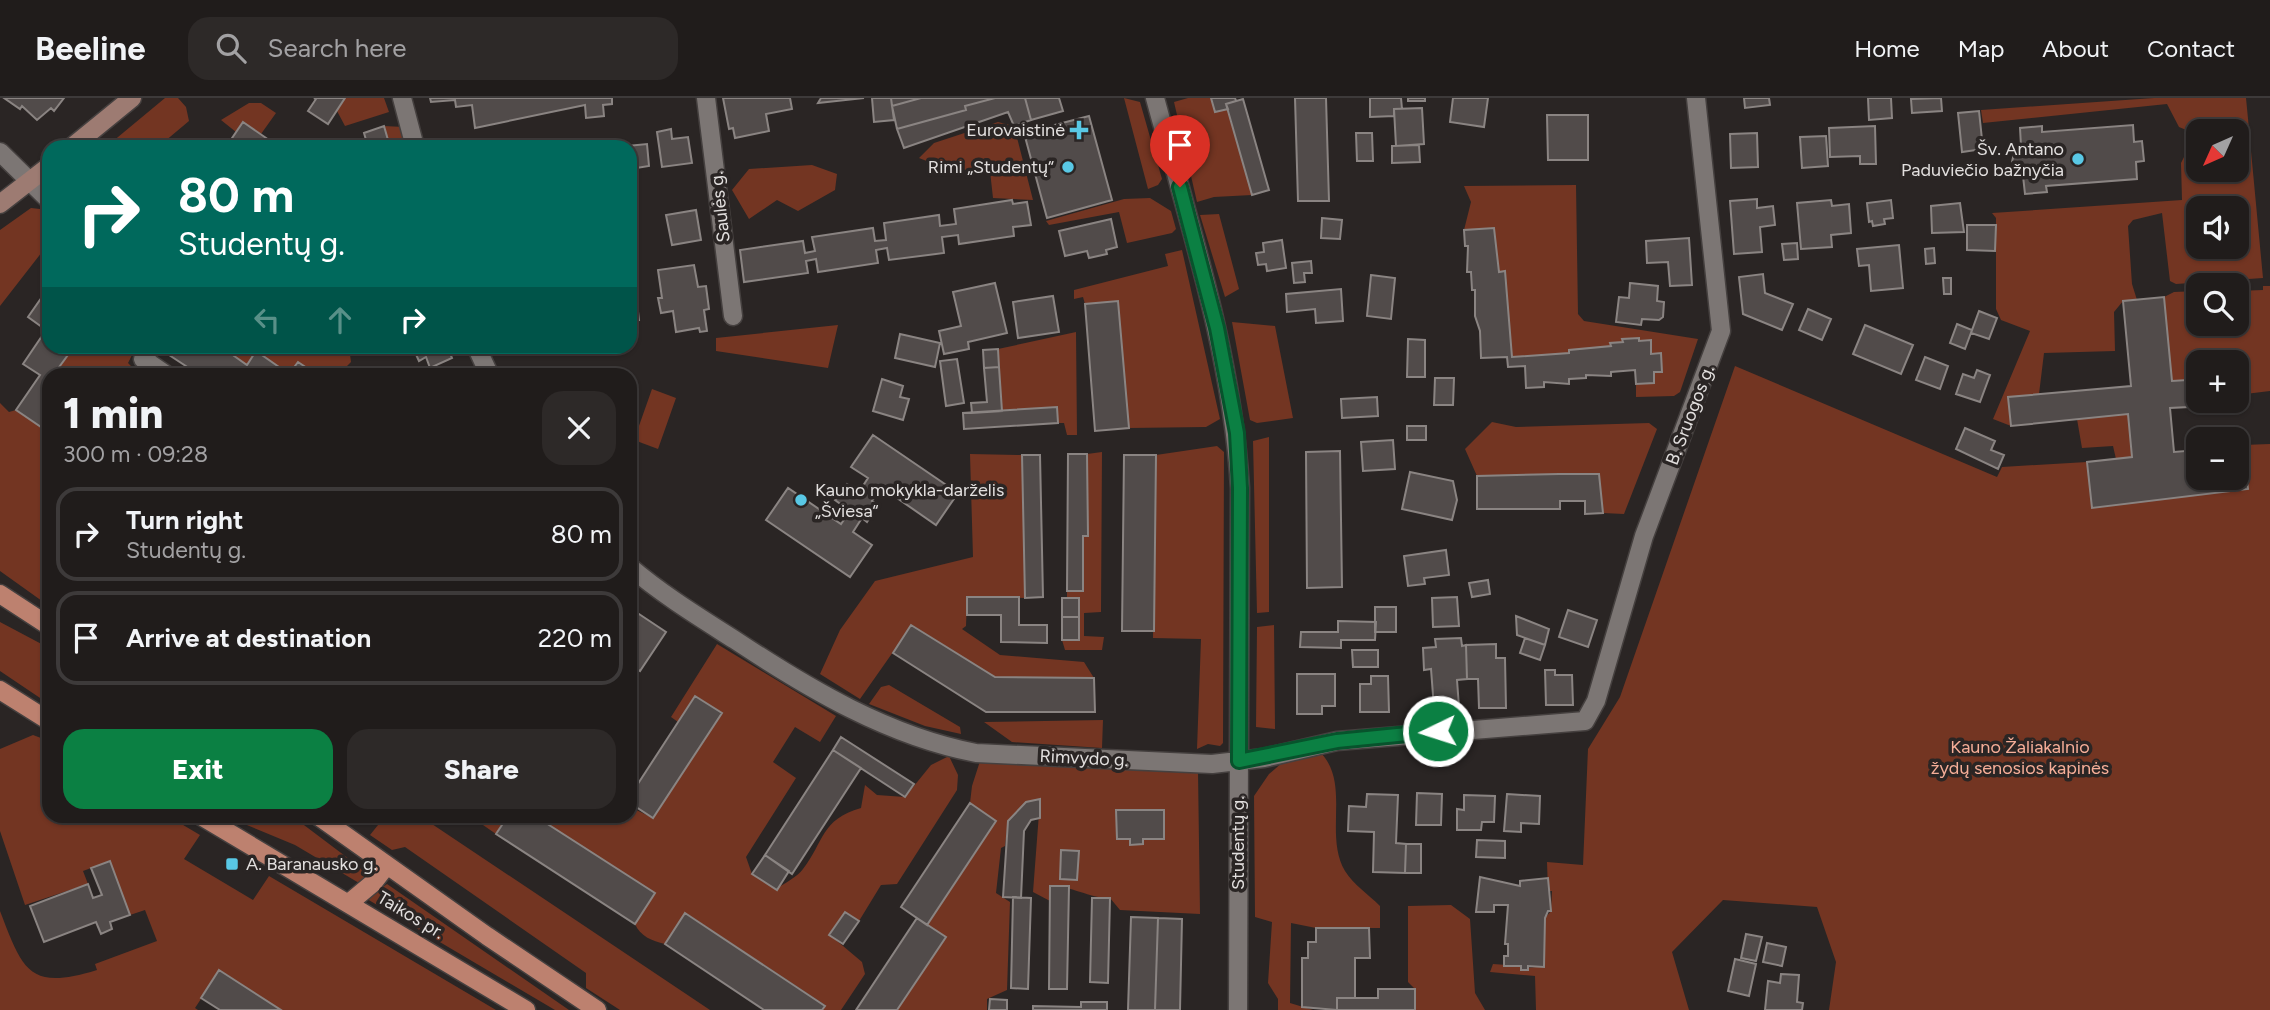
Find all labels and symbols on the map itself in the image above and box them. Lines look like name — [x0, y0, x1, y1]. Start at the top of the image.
pin — [1150, 115, 1210, 187]
place label: Eurovaistinė — [966, 119, 1065, 141]
north arrow — [2186, 119, 2249, 182]
marker: Eurovaistinė — [1071, 122, 1087, 138]
place label: Šv. Antano Paduviečio bažnyčia — [1901, 138, 2064, 181]
marker: Šv. Antano Paduviečio bažnyčia — [2070, 151, 2086, 167]
place label: Rimi „Studentų“ — [928, 156, 1054, 178]
marker: Rimi „Studentų“ — [1060, 159, 1076, 175]
street label: Saulės g. — [705, 170, 735, 244]
street label: B. Sruogos g. — [1661, 362, 1719, 468]
place label: Kauno mokykla-darželis „Šviesa“ — [815, 479, 1004, 522]
marker: Kauno mokykla-darželis „Šviesa“ — [793, 492, 809, 508]
position arrow — [1401, 694, 1475, 768]
park label: Kauno Žaliakalnio žydų senosios kapinės — [1931, 736, 2109, 779]
street label: Rimvydo g. — [1039, 745, 1129, 771]
street label: Studentų g. — [1227, 796, 1249, 890]
place label: A. Baranausko g. — [246, 853, 377, 875]
marker: A. Baranausko g. — [224, 856, 240, 872]
street label: Taikos pr. — [373, 886, 449, 944]

